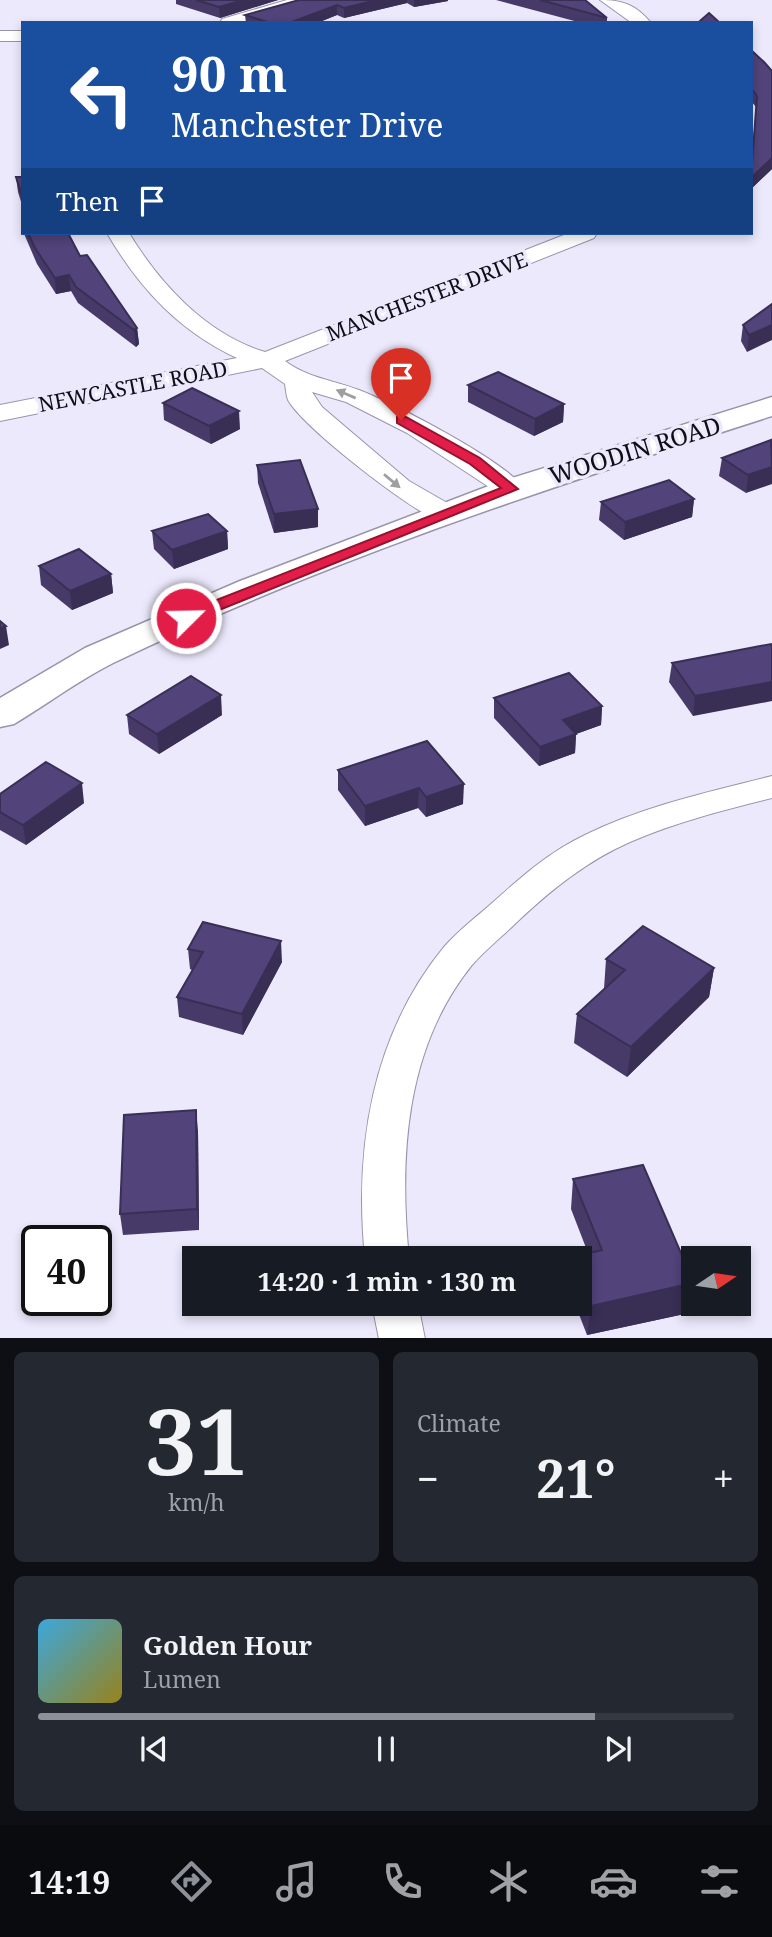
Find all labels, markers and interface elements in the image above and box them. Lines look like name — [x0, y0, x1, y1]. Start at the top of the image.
text: 90 m — [171, 40, 287, 106]
icon: left — [56, 49, 147, 140]
text: Manchester Drive — [171, 103, 443, 146]
icon: arrive — [133, 182, 171, 220]
text: Then — [56, 183, 119, 219]
street label: MANCHESTER DRIVE — [322, 245, 531, 347]
pin — [371, 348, 431, 420]
street label: NEWCASTLE ROAD — [36, 354, 230, 418]
icon: arrive — [382, 359, 420, 397]
one-way arrow — [336, 388, 357, 399]
street label: WOODIN ROAD — [545, 408, 725, 491]
one-way arrow — [383, 473, 400, 488]
position arrow — [149, 581, 223, 655]
speed limit sign: 40 — [21, 1225, 112, 1316]
north arrow — [681, 1246, 751, 1316]
map controls — [681, 1246, 751, 1316]
text: 14:20 · 1 min · 130 m — [257, 1263, 517, 1299]
text: 31 — [145, 1378, 248, 1502]
text: Climate — [417, 1407, 501, 1439]
text: 21° — [536, 1442, 616, 1513]
text: − — [417, 1452, 439, 1504]
text: + — [713, 1452, 734, 1504]
text: km/h — [168, 1486, 225, 1518]
text: Golden Hour — [143, 1627, 312, 1663]
text: Lumen — [143, 1663, 221, 1695]
icon: previous — [135, 1730, 173, 1768]
icon: pause — [367, 1730, 405, 1768]
icon: next — [599, 1730, 637, 1768]
icon: directions — [167, 1857, 216, 1906]
icon: music — [272, 1857, 321, 1906]
icon: phone — [378, 1857, 427, 1906]
icon: climate — [484, 1857, 533, 1906]
icon: car — [589, 1857, 638, 1906]
icon: filters — [695, 1857, 744, 1906]
text: 14:19 — [28, 1860, 110, 1903]

